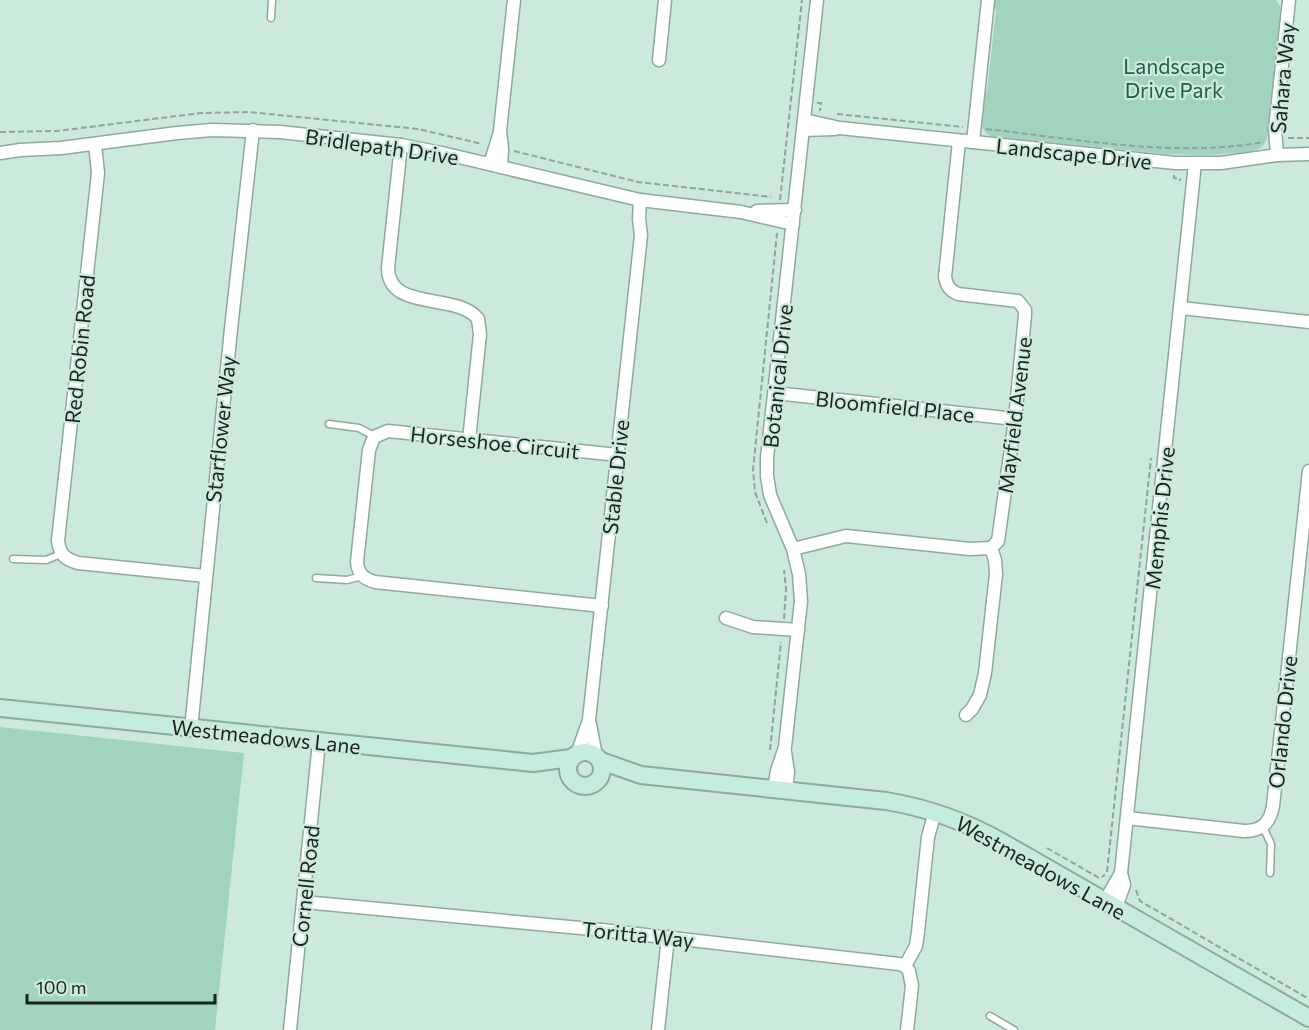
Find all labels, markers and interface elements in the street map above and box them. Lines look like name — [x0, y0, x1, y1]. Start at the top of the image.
street label: Sahara Way — [1265, 21, 1299, 135]
park label: Landscape Drive Park — [1123, 53, 1225, 102]
street label: Bridlepath Drive — [304, 123, 460, 169]
street label: Landscape Drive — [995, 132, 1153, 174]
street label: Red Robin Road — [59, 273, 99, 425]
street label: Botanical Drive — [757, 303, 797, 449]
street label: Mayfield Avenue — [992, 335, 1036, 495]
street label: Starflower Way — [200, 354, 240, 504]
street label: Bloomfield Place — [814, 385, 976, 427]
street label: Stable Drive — [597, 418, 633, 536]
street label: Horseshoe Circuit — [409, 421, 581, 463]
street label: Memphis Drive — [1139, 445, 1179, 591]
street label: Orlando Drive — [1263, 654, 1301, 790]
street label: Westmeadows Lane — [170, 714, 362, 758]
street label: Westmeadows Lane — [952, 810, 1130, 924]
street label: Cornell Road — [286, 824, 324, 948]
street label: Toritta Way — [581, 916, 695, 952]
scale bar — [27, 967, 214, 1005]
text: 100 m — [36, 976, 86, 998]

